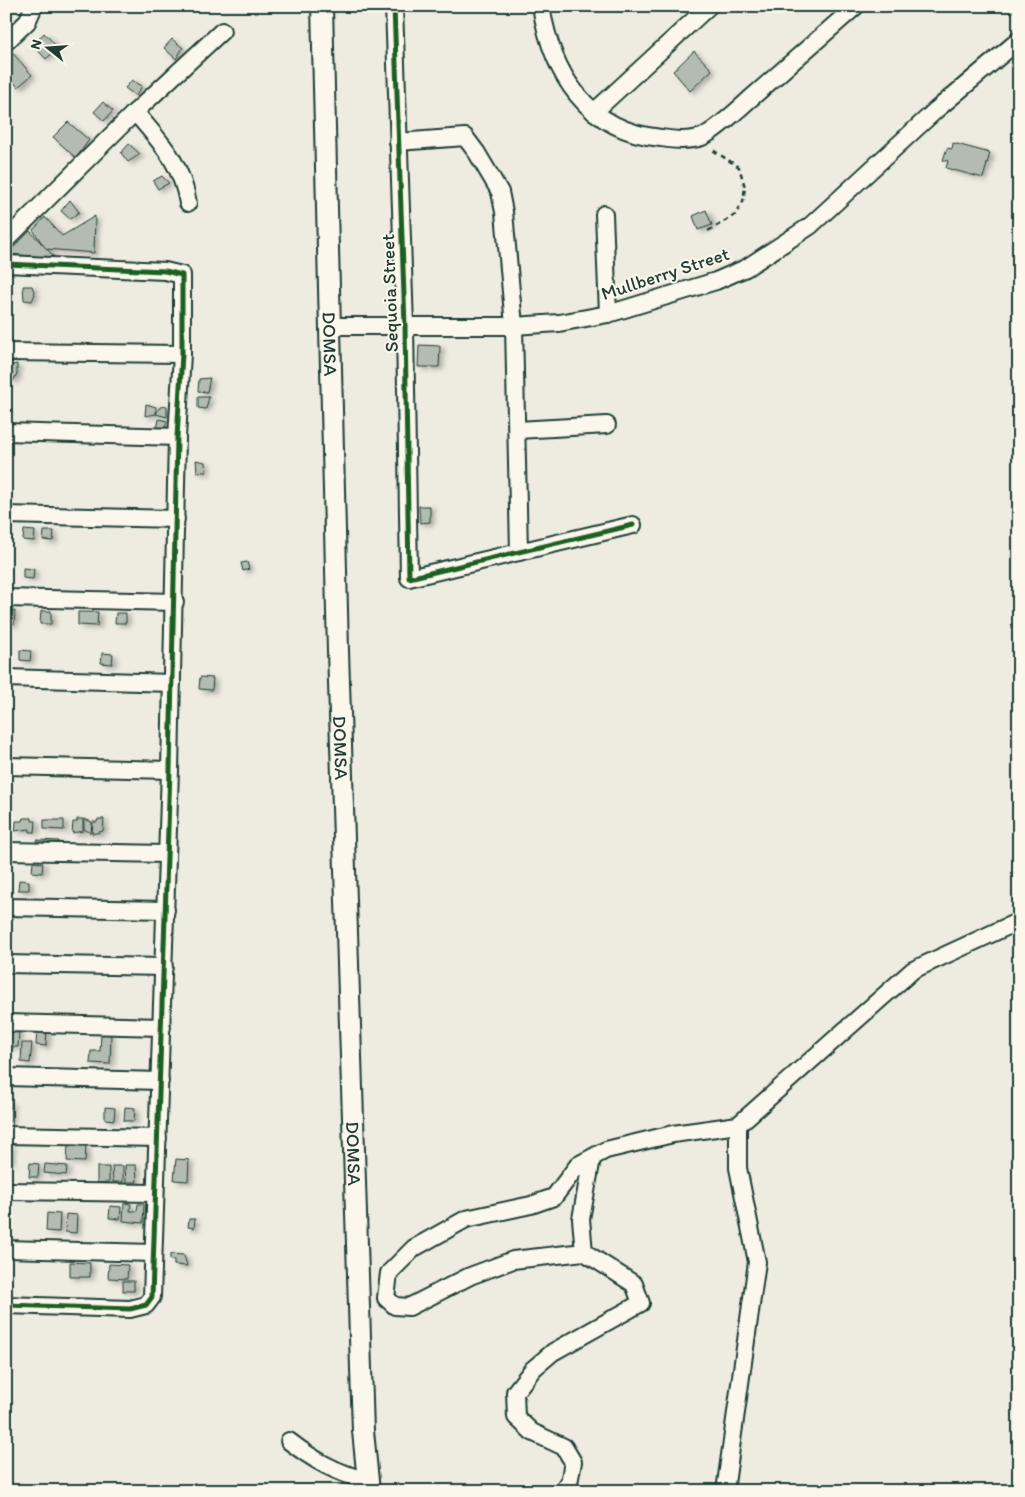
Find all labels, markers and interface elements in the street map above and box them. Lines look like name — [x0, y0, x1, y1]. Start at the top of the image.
north arrow — [22, 22, 72, 72]
text: N — [27, 37, 46, 51]
street label: Sequoia Street — [376, 233, 403, 353]
street label: Mullberry Street — [598, 242, 732, 305]
street label: DOMSA — [318, 311, 342, 376]
street label: DOMSA — [328, 715, 353, 780]
street label: DOMSA — [341, 1121, 366, 1186]

